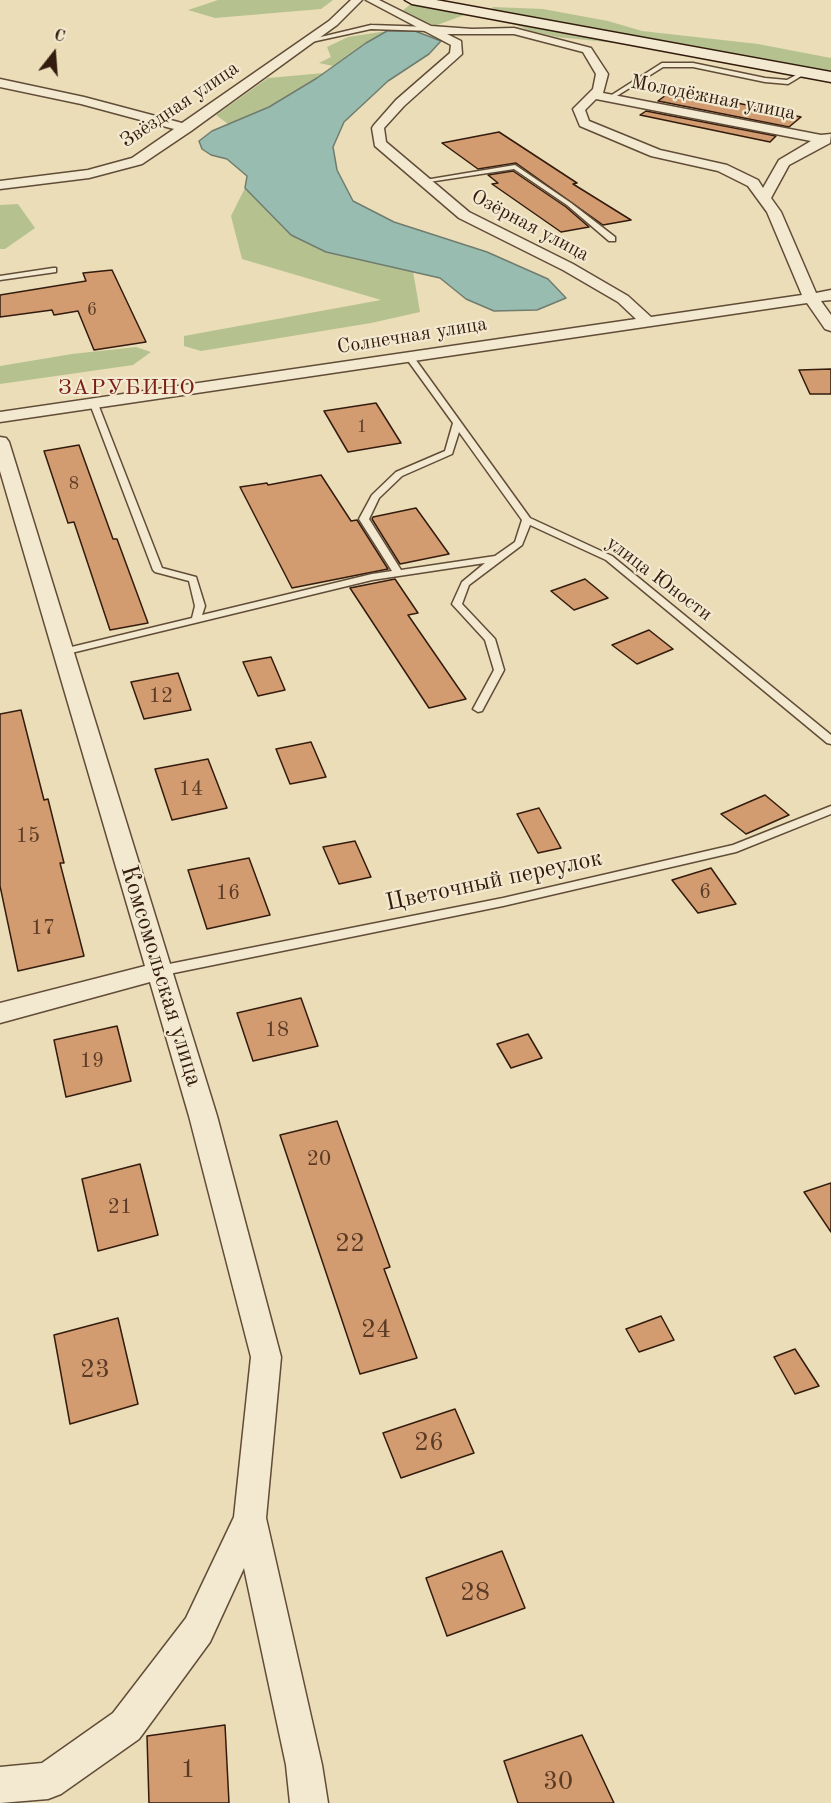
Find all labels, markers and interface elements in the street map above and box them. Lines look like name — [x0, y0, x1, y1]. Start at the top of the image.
north arrow — [24, 24, 84, 84]
text: С — [52, 28, 67, 46]
street label: Звёздная улица — [116, 57, 244, 153]
street label: Молодёжная улица — [629, 70, 797, 126]
street label: Озёрная улица — [467, 185, 593, 267]
house number: 6 — [87, 299, 97, 321]
street label: Солнечная улица — [335, 312, 489, 360]
district label: ЗАРУБИНО — [58, 375, 196, 401]
house number: 1 — [357, 416, 367, 438]
house number: 8 — [69, 473, 79, 495]
street label: улица Юности — [601, 531, 717, 627]
house number: 12 — [149, 683, 173, 709]
house number: 14 — [179, 776, 203, 802]
house number: 15 — [16, 823, 40, 849]
street label: Цветочный переулок — [383, 844, 605, 918]
street label: Комсомольская улица — [114, 862, 208, 1090]
house number: 6 — [699, 879, 711, 905]
house number: 16 — [216, 880, 240, 906]
house number: 17 — [31, 915, 55, 941]
house number: 18 — [265, 1017, 289, 1043]
house number: 19 — [80, 1048, 104, 1074]
house number: 20 — [307, 1146, 331, 1172]
house number: 21 — [108, 1194, 132, 1220]
house number: 22 — [335, 1228, 365, 1260]
house number: 24 — [361, 1314, 391, 1346]
house number: 23 — [80, 1354, 110, 1386]
house number: 26 — [414, 1427, 444, 1459]
house number: 28 — [460, 1577, 490, 1609]
house number: 1 — [180, 1754, 196, 1786]
house number: 30 — [543, 1766, 573, 1798]

